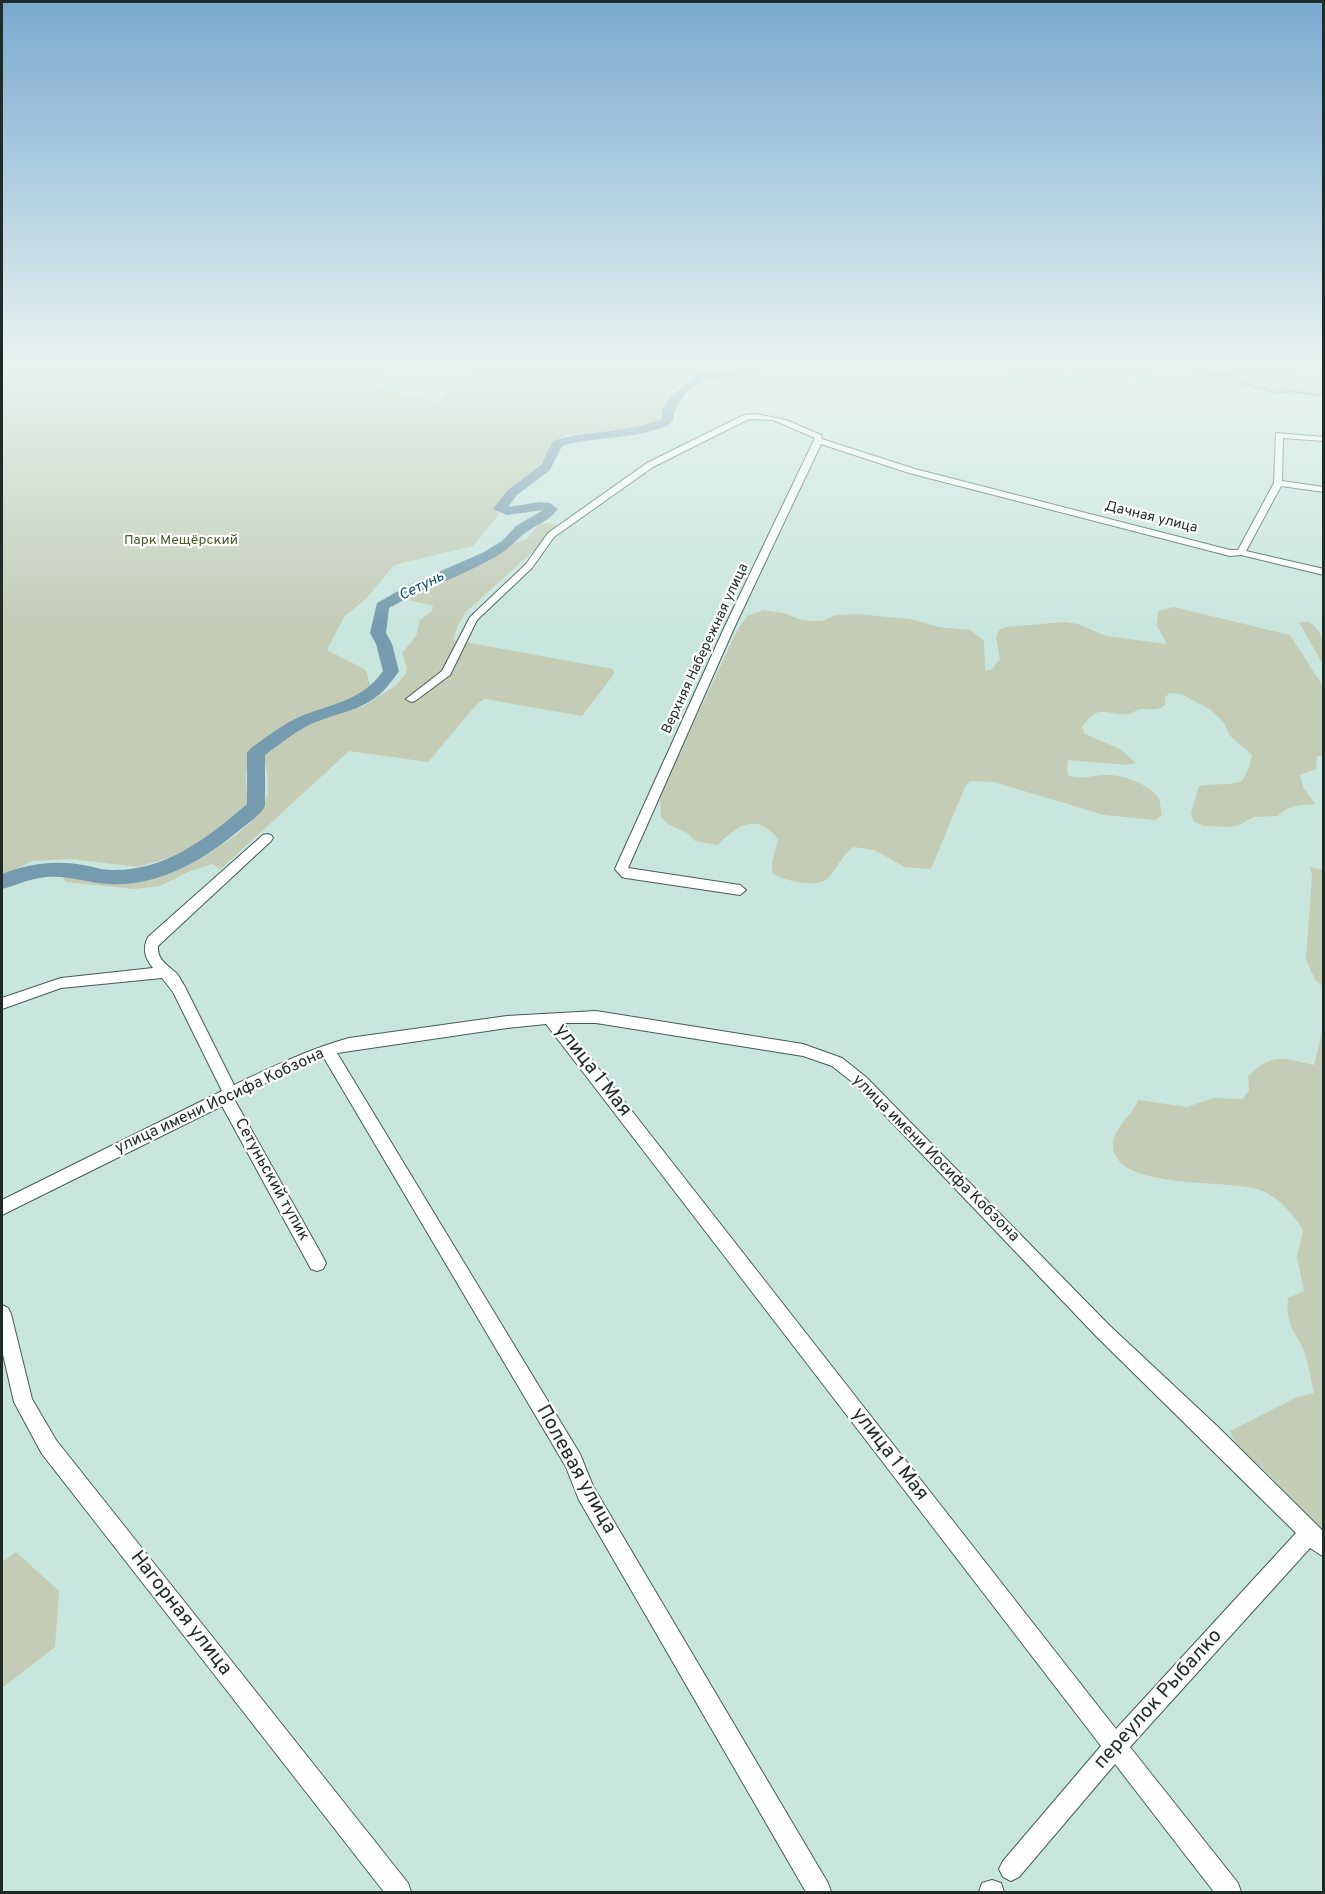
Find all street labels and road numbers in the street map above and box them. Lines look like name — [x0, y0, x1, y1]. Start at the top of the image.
street label: Дачная улица — [1103, 498, 1199, 538]
street label: Верхняя Набережная улица — [659, 561, 753, 737]
street label: улица 1 Мая — [548, 1020, 636, 1122]
street label: улица имени Иосифа Кобзона — [112, 1045, 328, 1159]
street label: улица имени Иосифа Кобзона — [847, 1071, 1023, 1247]
street label: Сетуньский тупик — [229, 1115, 313, 1245]
street label: Полевая улица — [530, 1401, 620, 1539]
street label: улица 1 Мая — [845, 1404, 933, 1506]
street label: Нагорная улица — [124, 1547, 236, 1681]
street label: переулок Рыбалко — [1090, 1625, 1228, 1775]

